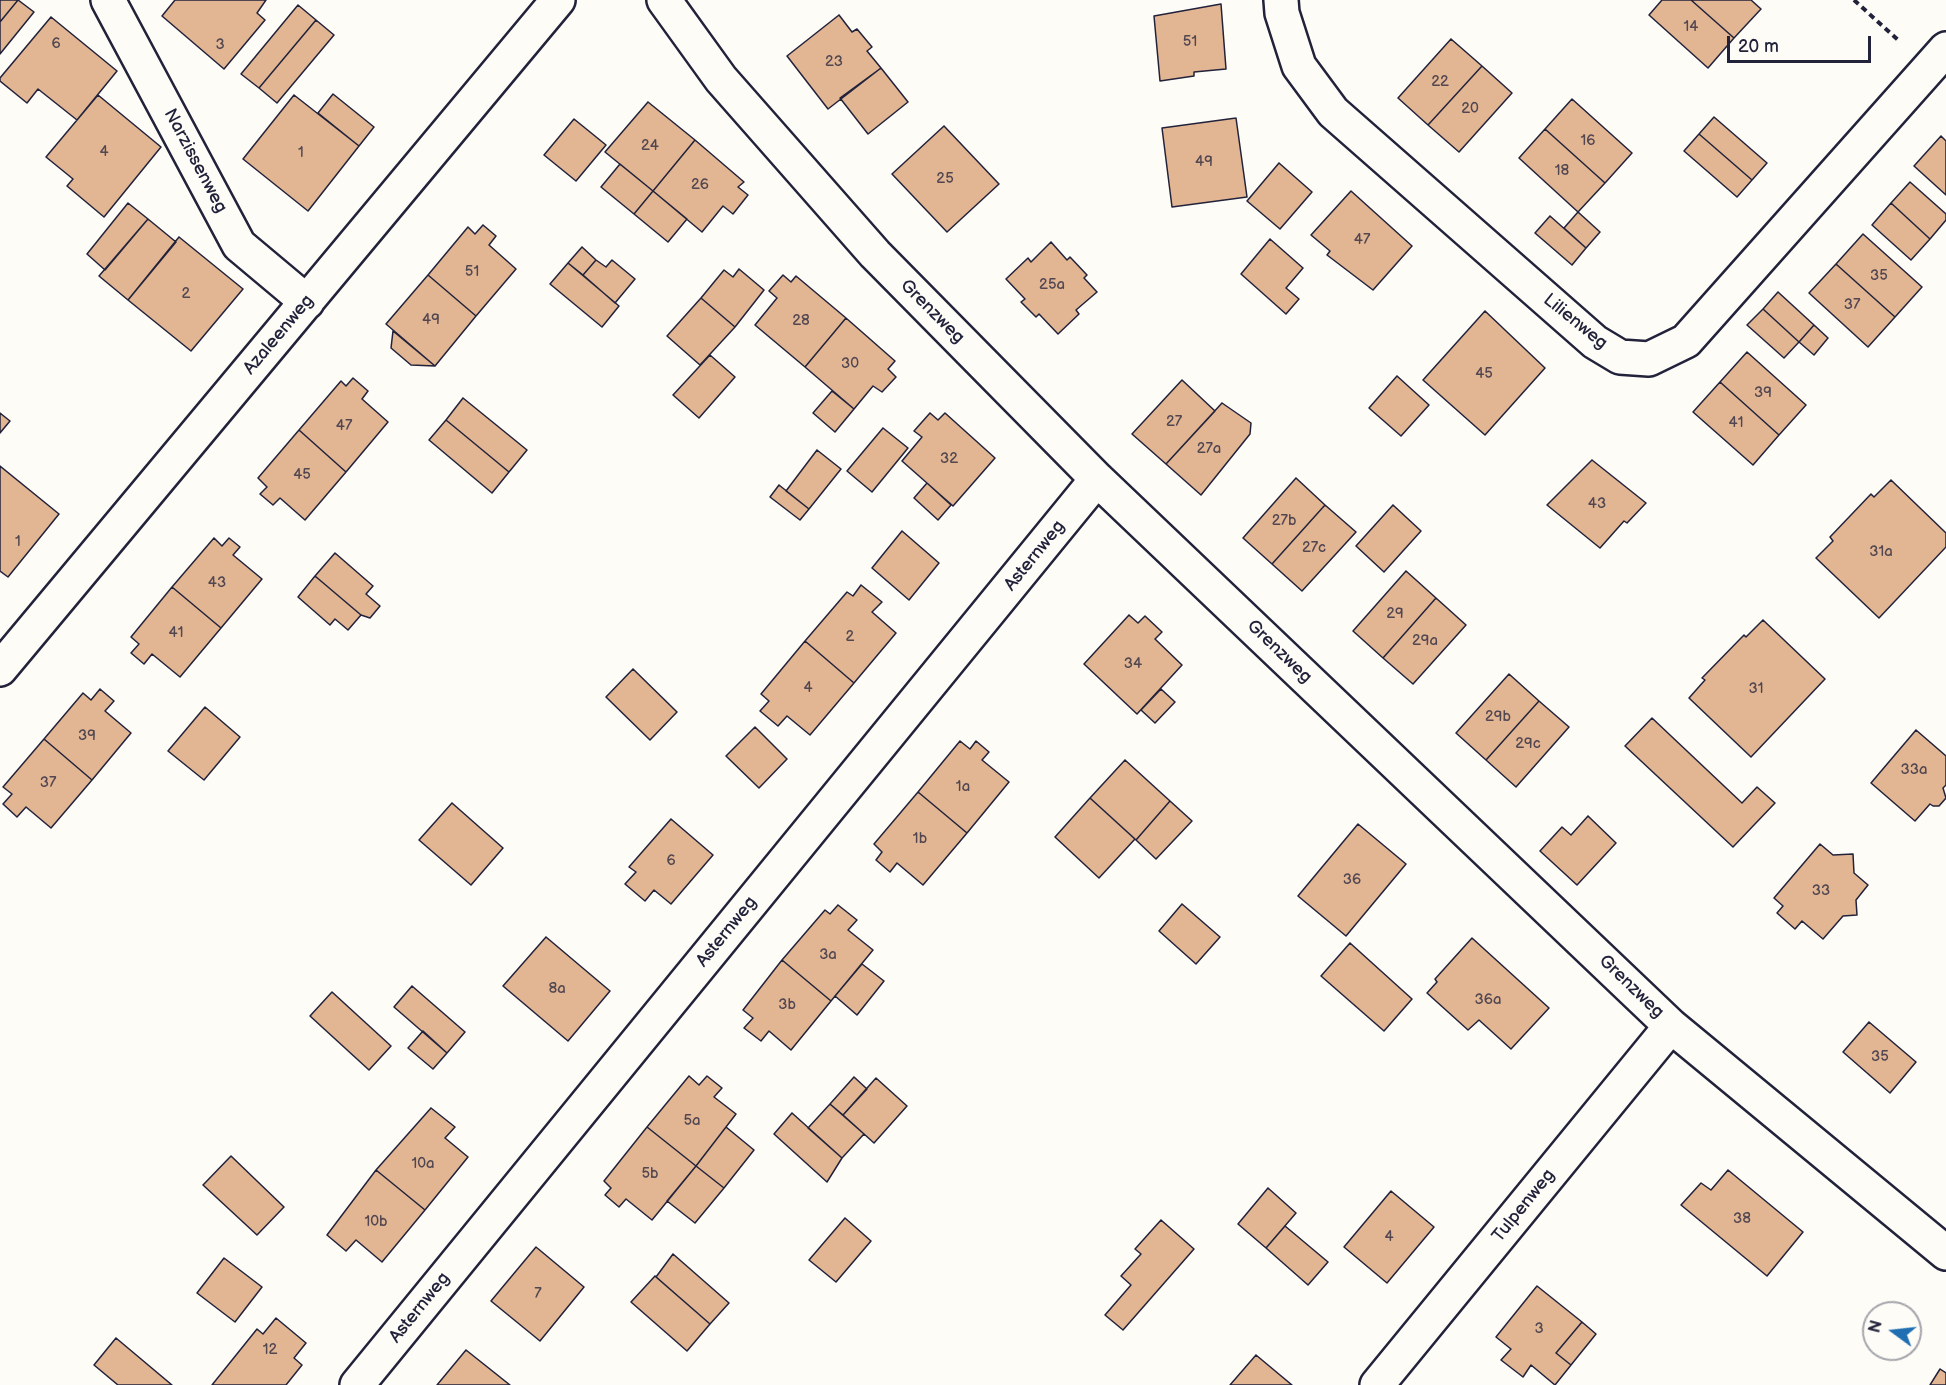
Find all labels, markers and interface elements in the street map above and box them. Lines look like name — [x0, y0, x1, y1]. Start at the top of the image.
house number: 14 — [1684, 18, 1698, 36]
scale bar — [1730, 24, 1874, 62]
house number: 51 — [1183, 33, 1197, 51]
house number: 6 — [51, 35, 61, 53]
house number: 3 — [215, 36, 225, 54]
text: 20 m — [1738, 36, 1779, 57]
house number: 23 — [825, 53, 843, 71]
house number: 22 — [1431, 73, 1449, 91]
house number: 20 — [1461, 100, 1479, 118]
street label: Narzissenweg — [159, 105, 231, 217]
house number: 16 — [1581, 132, 1595, 150]
house number: 24 — [641, 137, 659, 155]
house number: 4 — [99, 143, 109, 161]
house number: 1 — [298, 144, 304, 162]
house number: 49 — [1195, 153, 1213, 171]
house number: 18 — [1555, 162, 1569, 180]
house number: 25 — [936, 170, 954, 188]
house number: 26 — [691, 176, 709, 194]
house number: 47 — [1354, 231, 1370, 249]
house number: 51 — [465, 263, 479, 281]
house number: 35 — [1870, 267, 1888, 285]
street label: Grenzweg — [895, 275, 969, 349]
house number: 25a — [1039, 276, 1065, 294]
house number: 2 — [182, 285, 190, 303]
street label: Lilienweg — [1538, 290, 1612, 354]
street label: Azaleenweg — [239, 291, 319, 379]
house number: 37 — [1844, 296, 1860, 314]
house number: 49 — [422, 311, 440, 329]
house number: 28 — [792, 312, 810, 330]
house number: 30 — [841, 355, 859, 373]
house number: 45 — [1475, 365, 1493, 383]
house number: 39 — [1754, 384, 1772, 402]
house number: 27 — [1166, 413, 1182, 431]
house number: 41 — [1729, 414, 1743, 432]
house number: 47 — [336, 417, 352, 435]
house number: 27a — [1197, 440, 1221, 458]
house number: 32 — [940, 450, 958, 468]
house number: 45 — [293, 466, 311, 484]
house number: 43 — [1588, 495, 1606, 513]
house number: 27b — [1272, 512, 1296, 530]
street label: Asternweg — [1000, 516, 1070, 596]
house number: 1 — [15, 533, 21, 551]
house number: 27c — [1302, 539, 1326, 557]
house number: 31a — [1869, 543, 1893, 561]
house number: 43 — [208, 574, 226, 592]
house number: 29 — [1386, 605, 1404, 623]
street label: Grenzweg — [1242, 616, 1316, 688]
house number: 41 — [169, 624, 183, 642]
house number: 2 — [846, 628, 854, 646]
house number: 29a — [1412, 632, 1438, 650]
house number: 34 — [1124, 655, 1142, 673]
house number: 4 — [803, 679, 813, 697]
house number: 31 — [1748, 680, 1764, 698]
house number: 29b — [1485, 708, 1511, 726]
house number: 39 — [78, 727, 96, 745]
house number: 29c — [1515, 735, 1541, 753]
house number: 33a — [1901, 761, 1927, 779]
house number: 37 — [40, 774, 56, 792]
house number: 1a — [956, 778, 970, 796]
house number: 1b — [913, 830, 927, 848]
house number: 6 — [666, 852, 676, 870]
house number: 36 — [1343, 871, 1361, 889]
house number: 33 — [1812, 882, 1830, 900]
street label: Asternweg — [692, 892, 762, 972]
house number: 3a — [819, 946, 837, 964]
street label: Grenzweg — [1594, 951, 1668, 1023]
house number: 8a — [548, 980, 566, 998]
house number: 36a — [1475, 991, 1501, 1009]
house number: 3b — [778, 996, 796, 1014]
house number: 35 — [1871, 1048, 1889, 1066]
house number: 5a — [683, 1112, 701, 1130]
house number: 10a — [411, 1155, 435, 1173]
house number: 5b — [641, 1165, 659, 1183]
street label: Tulpenweg — [1488, 1165, 1560, 1247]
house number: 38 — [1733, 1210, 1751, 1228]
house number: 10b — [364, 1213, 388, 1231]
house number: 4 — [1384, 1228, 1394, 1246]
street label: Asternweg — [385, 1268, 455, 1348]
house number: 7 — [534, 1285, 542, 1303]
north arrow — [1862, 1301, 1922, 1361]
text: N — [1865, 1318, 1887, 1335]
house number: 3 — [1534, 1320, 1544, 1338]
house number: 12 — [263, 1341, 277, 1359]

